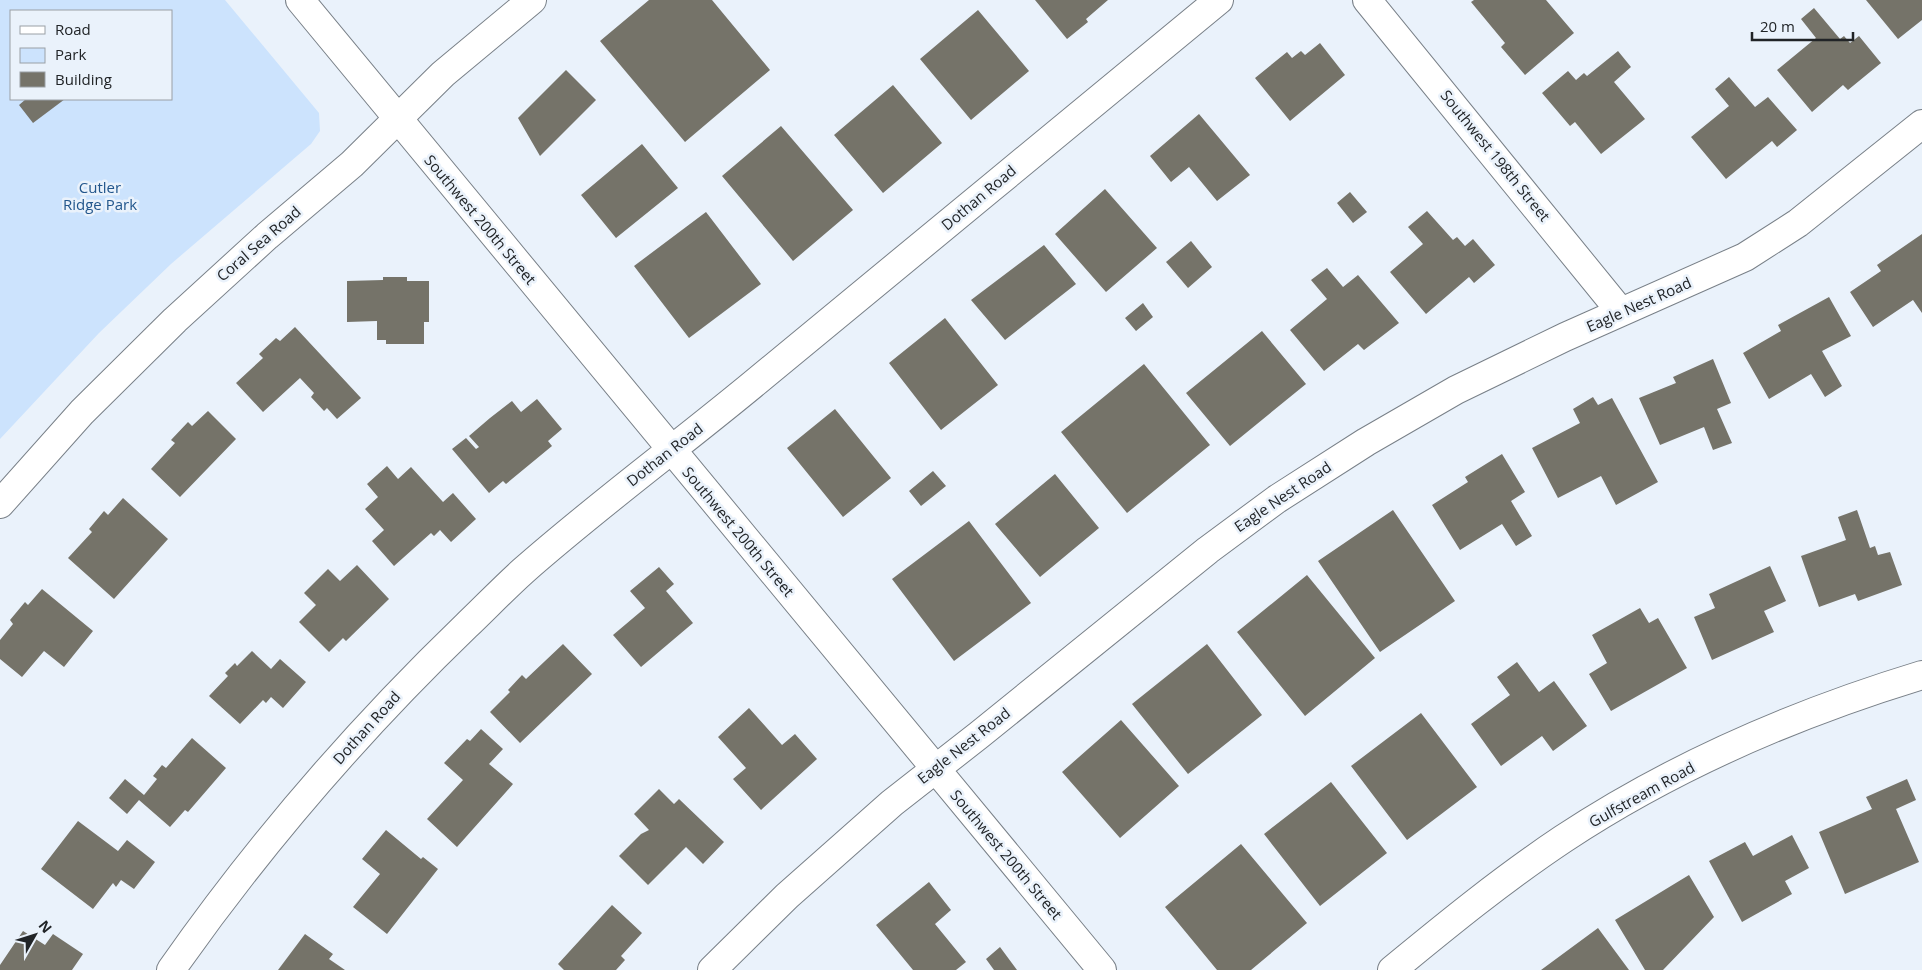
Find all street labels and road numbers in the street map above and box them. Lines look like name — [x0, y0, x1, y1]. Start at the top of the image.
street label: Southwest 198th Street — [1437, 86, 1555, 225]
street label: Southwest 200th Street — [421, 150, 541, 288]
street label: Dothan Road — [937, 160, 1020, 234]
street label: Coral Sea Road — [212, 201, 305, 285]
street label: Eagle Nest Road — [1583, 272, 1694, 336]
street label: Dothan Road — [622, 418, 707, 490]
street label: Eagle Nest Road — [1230, 456, 1335, 536]
street label: Southwest 200th Street — [679, 462, 799, 600]
street label: Dothan Road — [328, 687, 404, 768]
street label: Eagle Nest Road — [913, 703, 1014, 788]
street label: Gulfstream Road — [1585, 757, 1698, 831]
street label: Southwest 200th Street — [947, 785, 1067, 923]

